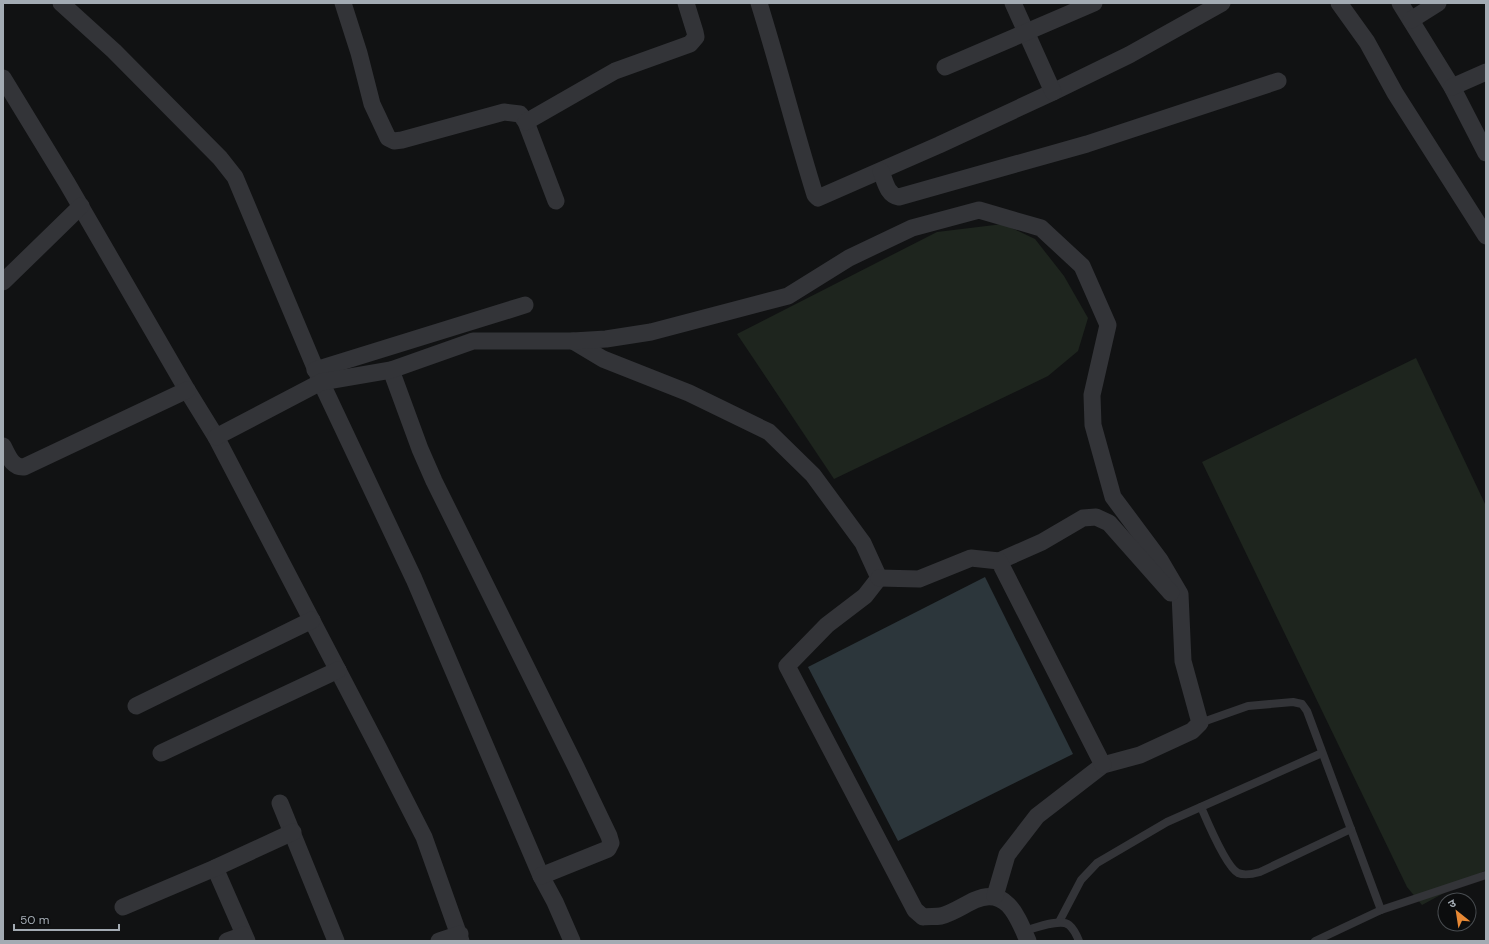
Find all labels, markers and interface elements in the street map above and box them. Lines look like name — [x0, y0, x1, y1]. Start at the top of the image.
north arrow — [1437, 892, 1477, 932]
text: उ — [1446, 895, 1459, 911]
scale bar — [14, 906, 119, 932]
text: 50 m — [20, 912, 49, 928]

